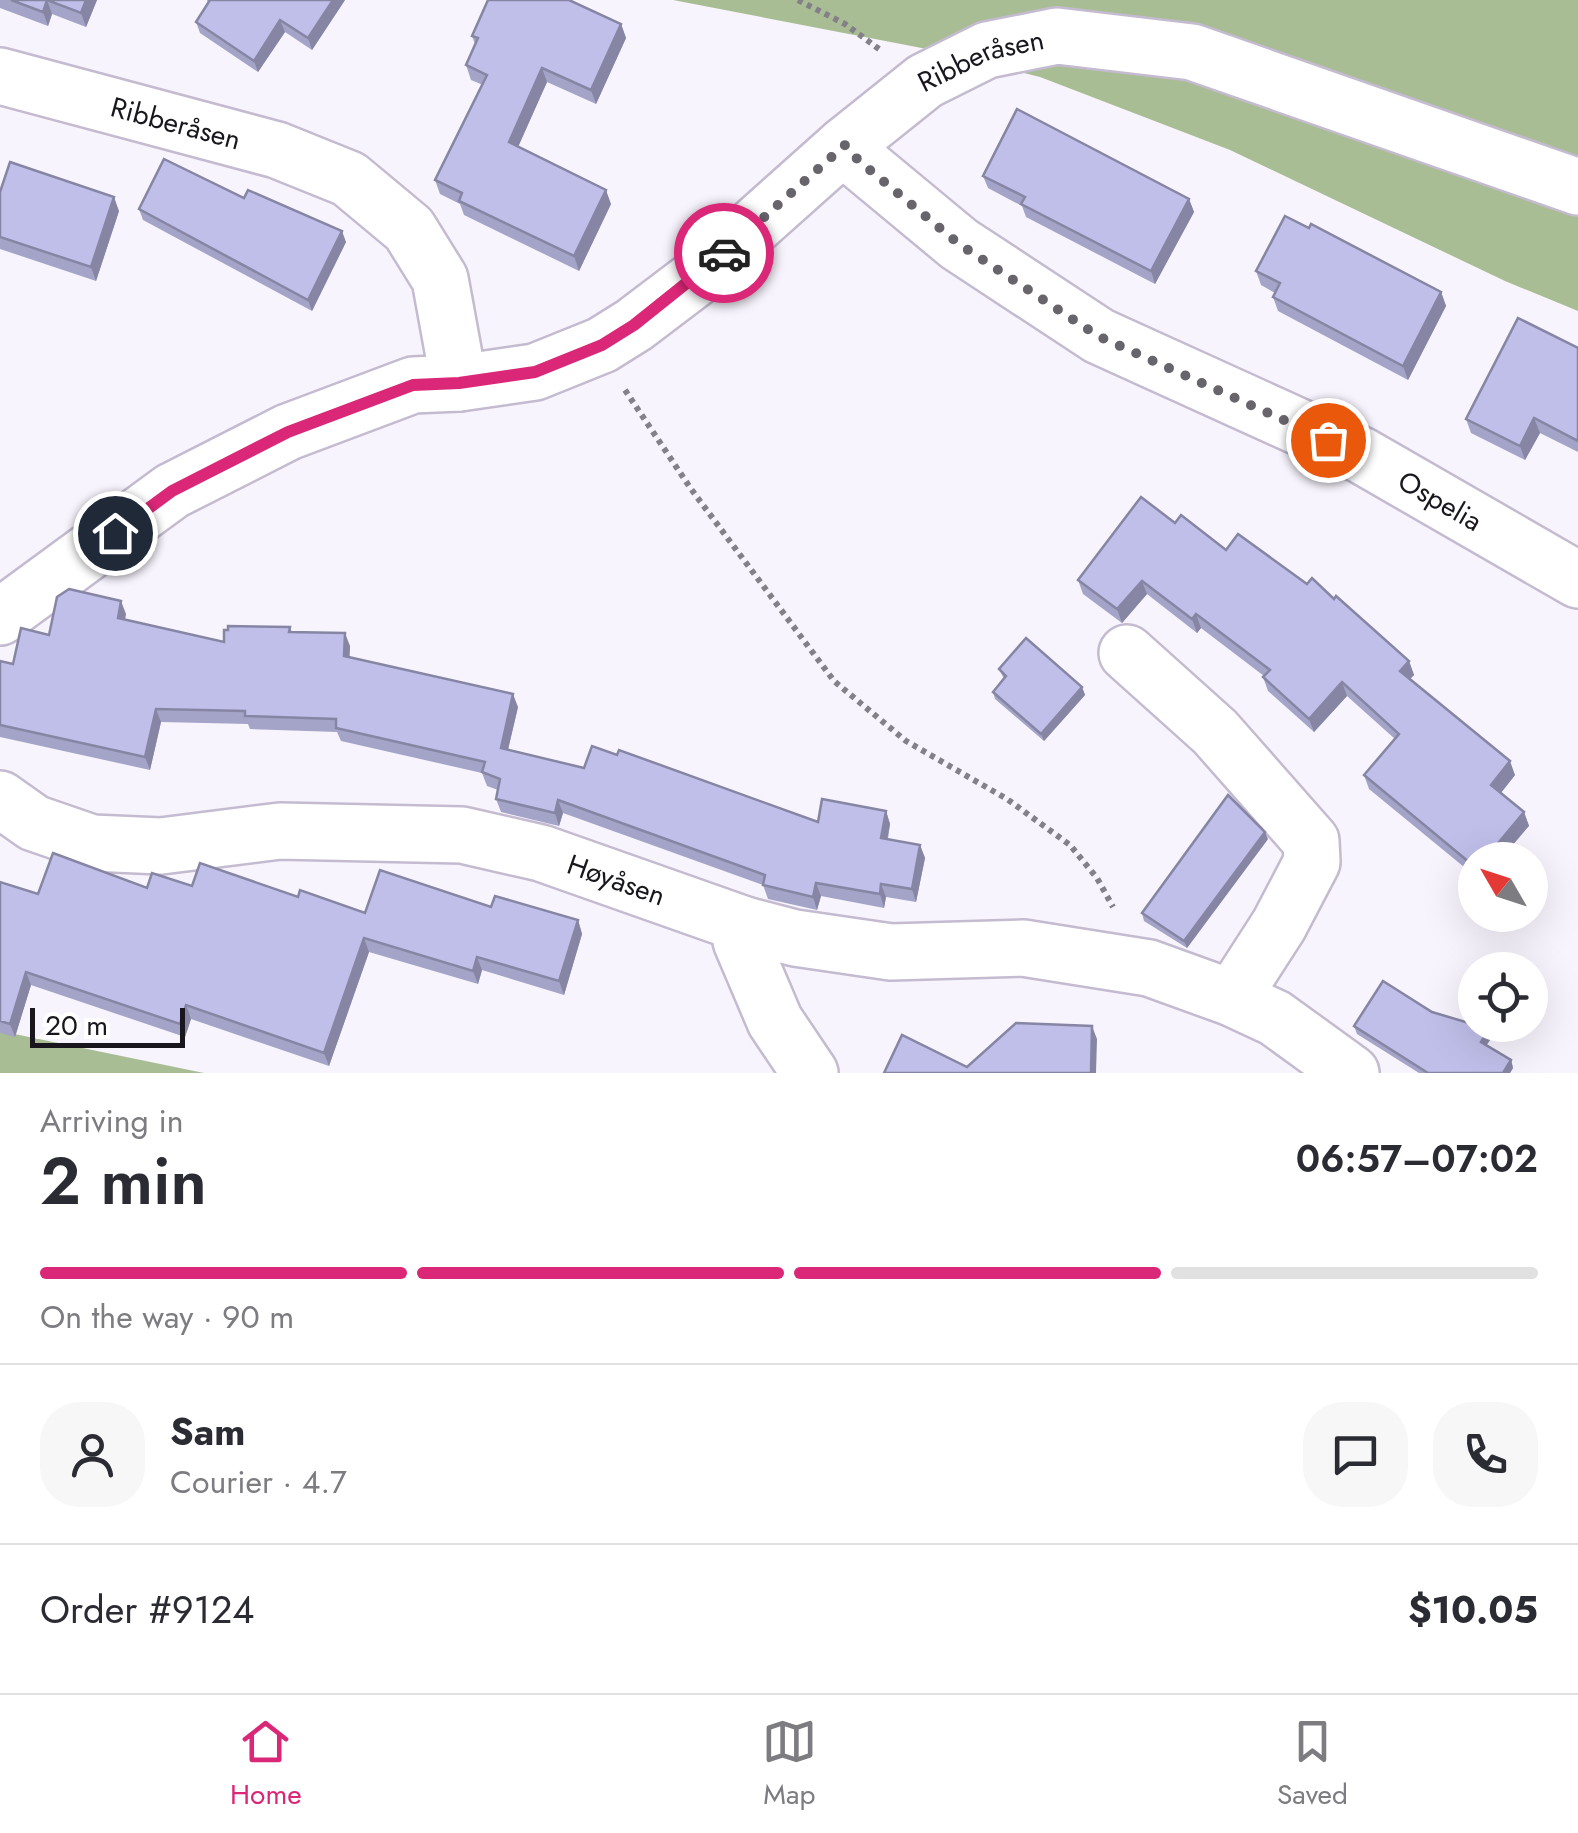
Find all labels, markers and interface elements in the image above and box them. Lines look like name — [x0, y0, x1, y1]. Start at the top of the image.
street label: Ribberåsen — [910, 19, 1047, 102]
street label: Ribberåsen — [106, 86, 245, 160]
courier — [674, 203, 774, 303]
icon: car — [697, 226, 752, 281]
pin — [1286, 398, 1371, 483]
icon: bag — [1301, 413, 1356, 468]
street label: Ospelia — [1391, 460, 1490, 541]
pin — [73, 491, 158, 576]
icon: home — [88, 506, 143, 561]
north arrow — [1458, 842, 1548, 932]
map controls — [1458, 842, 1548, 1042]
street label: Høyåsen — [562, 843, 671, 916]
button: locate — [1458, 952, 1548, 1042]
scale bar — [30, 1003, 185, 1048]
text: 20 m — [45, 1005, 108, 1046]
text: Arriving in — [40, 1098, 184, 1144]
text: 06:57–07:02 — [1296, 1131, 1538, 1186]
text: 2 min — [40, 1134, 207, 1228]
text: On the way · 90 m — [40, 1294, 294, 1340]
button: person — [40, 1402, 145, 1507]
button: chat — [1303, 1402, 1408, 1507]
button: phone — [1433, 1402, 1538, 1507]
text: Sam — [170, 1404, 245, 1459]
text: Courier · 4.7 — [170, 1459, 347, 1505]
text: Order #9124 — [40, 1582, 254, 1637]
text: $10.05 — [1408, 1582, 1538, 1637]
tab: Home — [230, 1714, 302, 1815]
tab: Map — [762, 1714, 817, 1815]
tab: Saved — [1277, 1714, 1348, 1815]

